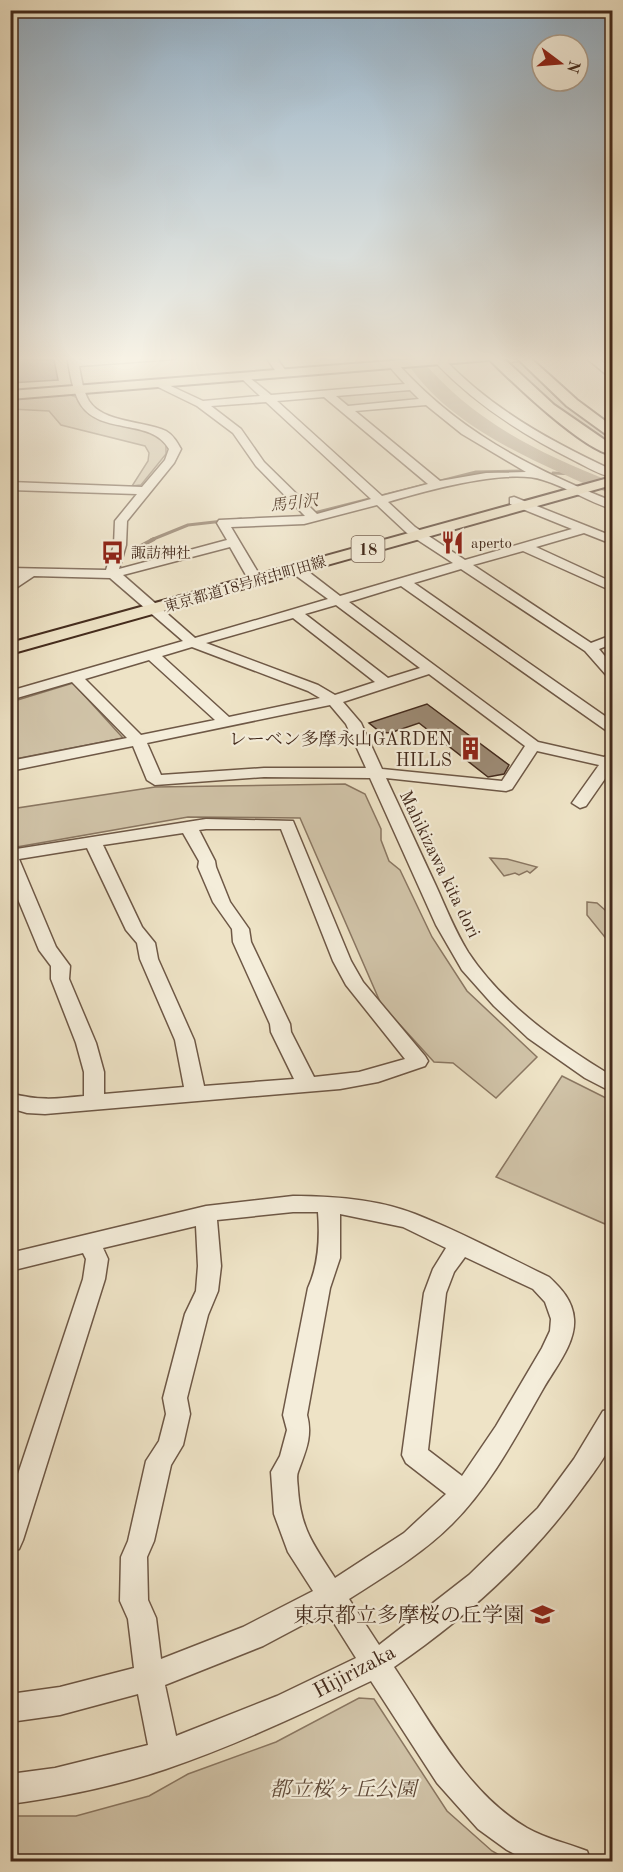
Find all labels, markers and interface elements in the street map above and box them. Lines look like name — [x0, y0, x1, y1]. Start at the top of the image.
north arrow — [530, 33, 590, 93]
text: N — [563, 58, 582, 75]
water label: 馬引沢 — [269, 491, 321, 515]
restaurant icon: aperto — [440, 530, 466, 556]
road number: 18 — [352, 536, 385, 562]
place label: aperto — [471, 537, 512, 552]
bus stop icon: 諏訪神社 — [100, 540, 126, 566]
place label: 諏訪神社 — [131, 545, 191, 562]
street label: 東京都道18号府中町田線 — [162, 553, 328, 616]
place label: レーベン多摩永山GARDEN HILLS — [229, 729, 452, 770]
building icon: レーベン多摩永山GARDEN HILLS — [457, 736, 483, 762]
street label: Mahikizawa kita dori — [396, 788, 483, 941]
school or university icon: 東京都立多摩桜の丘学園 — [529, 1602, 555, 1628]
place label: 東京都立多摩桜の丘学園 — [293, 1604, 524, 1627]
street label: Hijirizaka — [310, 1642, 399, 1703]
park label: 都立桜ヶ丘公園 — [270, 1778, 419, 1801]

